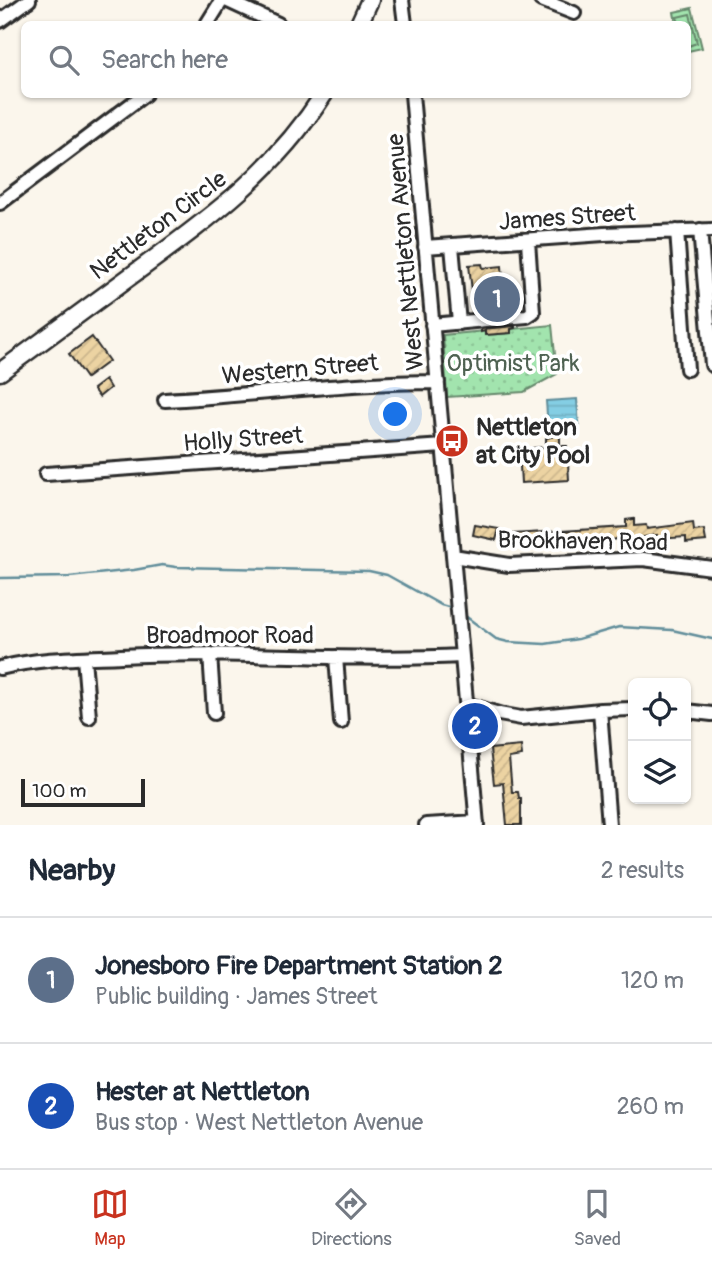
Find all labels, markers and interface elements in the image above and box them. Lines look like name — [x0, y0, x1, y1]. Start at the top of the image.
search box — [21, 21, 691, 98]
icon: search — [45, 41, 83, 79]
text: Search here — [101, 44, 228, 76]
street label: West Nettleton Avenue — [381, 132, 430, 372]
street label: Nettleton Circle — [84, 165, 232, 286]
street label: James Street — [498, 198, 637, 237]
pin: 1 — [474, 273, 520, 325]
street label: Western Street — [221, 348, 380, 391]
park label: Optimist Park — [446, 349, 580, 378]
your location — [378, 397, 412, 431]
place label: Nettleton at City Pool — [476, 413, 590, 470]
street label: Holly Street — [182, 421, 304, 458]
bus stop icon: Nettleton at City Pool — [433, 422, 471, 460]
street label: Brookhaven Road — [497, 526, 668, 557]
street label: Broadmoor Road — [146, 621, 314, 650]
map controls — [628, 678, 691, 804]
button: locate — [628, 678, 691, 741]
pin: 2 — [452, 700, 498, 752]
button: layers — [628, 741, 691, 804]
scale bar — [21, 776, 145, 808]
text: 100 m — [32, 779, 86, 803]
text: Nearby — [28, 852, 115, 889]
text: 2 results — [601, 856, 684, 885]
text: Jonesboro Fire Department Station 2 — [95, 950, 503, 982]
text: 1 — [47, 966, 56, 995]
text: 120 m — [621, 966, 684, 995]
text: Public building · James Street — [95, 982, 378, 1011]
text: Hester at Nettleton — [95, 1076, 310, 1108]
text: 2 — [45, 1092, 57, 1121]
text: 260 m — [617, 1092, 684, 1121]
text: Bus stop · West Nettleton Avenue — [95, 1108, 423, 1137]
tab: Map — [91, 1185, 129, 1251]
tab: Directions — [311, 1185, 392, 1251]
tab: Saved — [574, 1185, 621, 1251]

